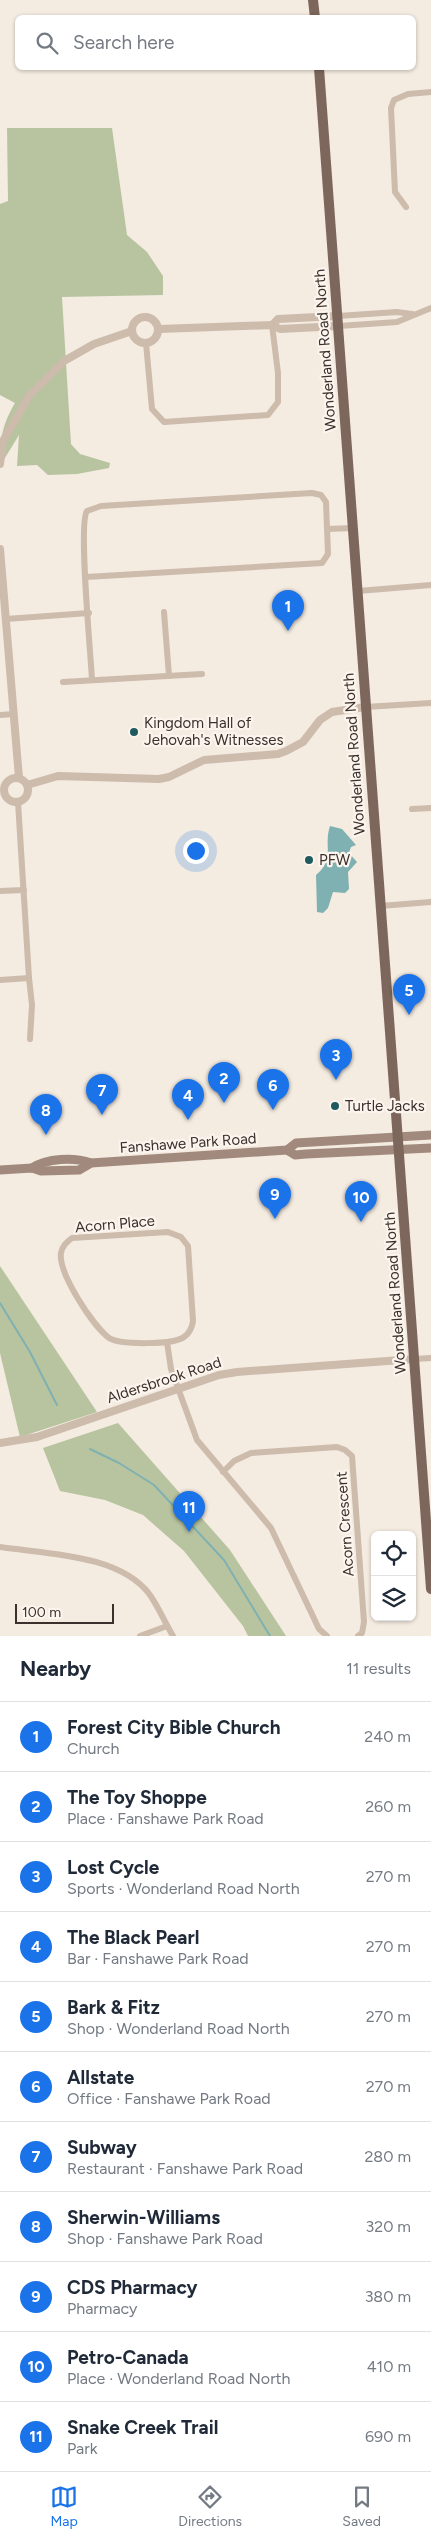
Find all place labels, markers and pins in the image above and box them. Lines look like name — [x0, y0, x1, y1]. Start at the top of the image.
pin: 1 — [272, 590, 304, 631]
place label: Kingdom Hall of Jehovah's Witnesses — [144, 714, 283, 749]
marker: Kingdom Hall of Jehovah's Witnesses — [128, 726, 140, 738]
place label: PFW — [319, 851, 351, 869]
marker: PFW — [303, 854, 315, 866]
pin: 5 — [393, 974, 425, 1015]
pin: 3 — [320, 1039, 352, 1080]
pin: 2 — [208, 1062, 240, 1103]
pin: 6 — [257, 1069, 289, 1110]
pin: 7 — [86, 1074, 118, 1115]
pin: 4 — [172, 1079, 204, 1120]
pin: 8 — [30, 1094, 62, 1135]
place label: Turtle Jacks — [345, 1097, 425, 1115]
marker: Turtle Jacks — [329, 1100, 341, 1112]
pin: 9 — [259, 1178, 291, 1219]
pin: 10 — [345, 1181, 377, 1222]
pin: 11 — [173, 1491, 205, 1532]

